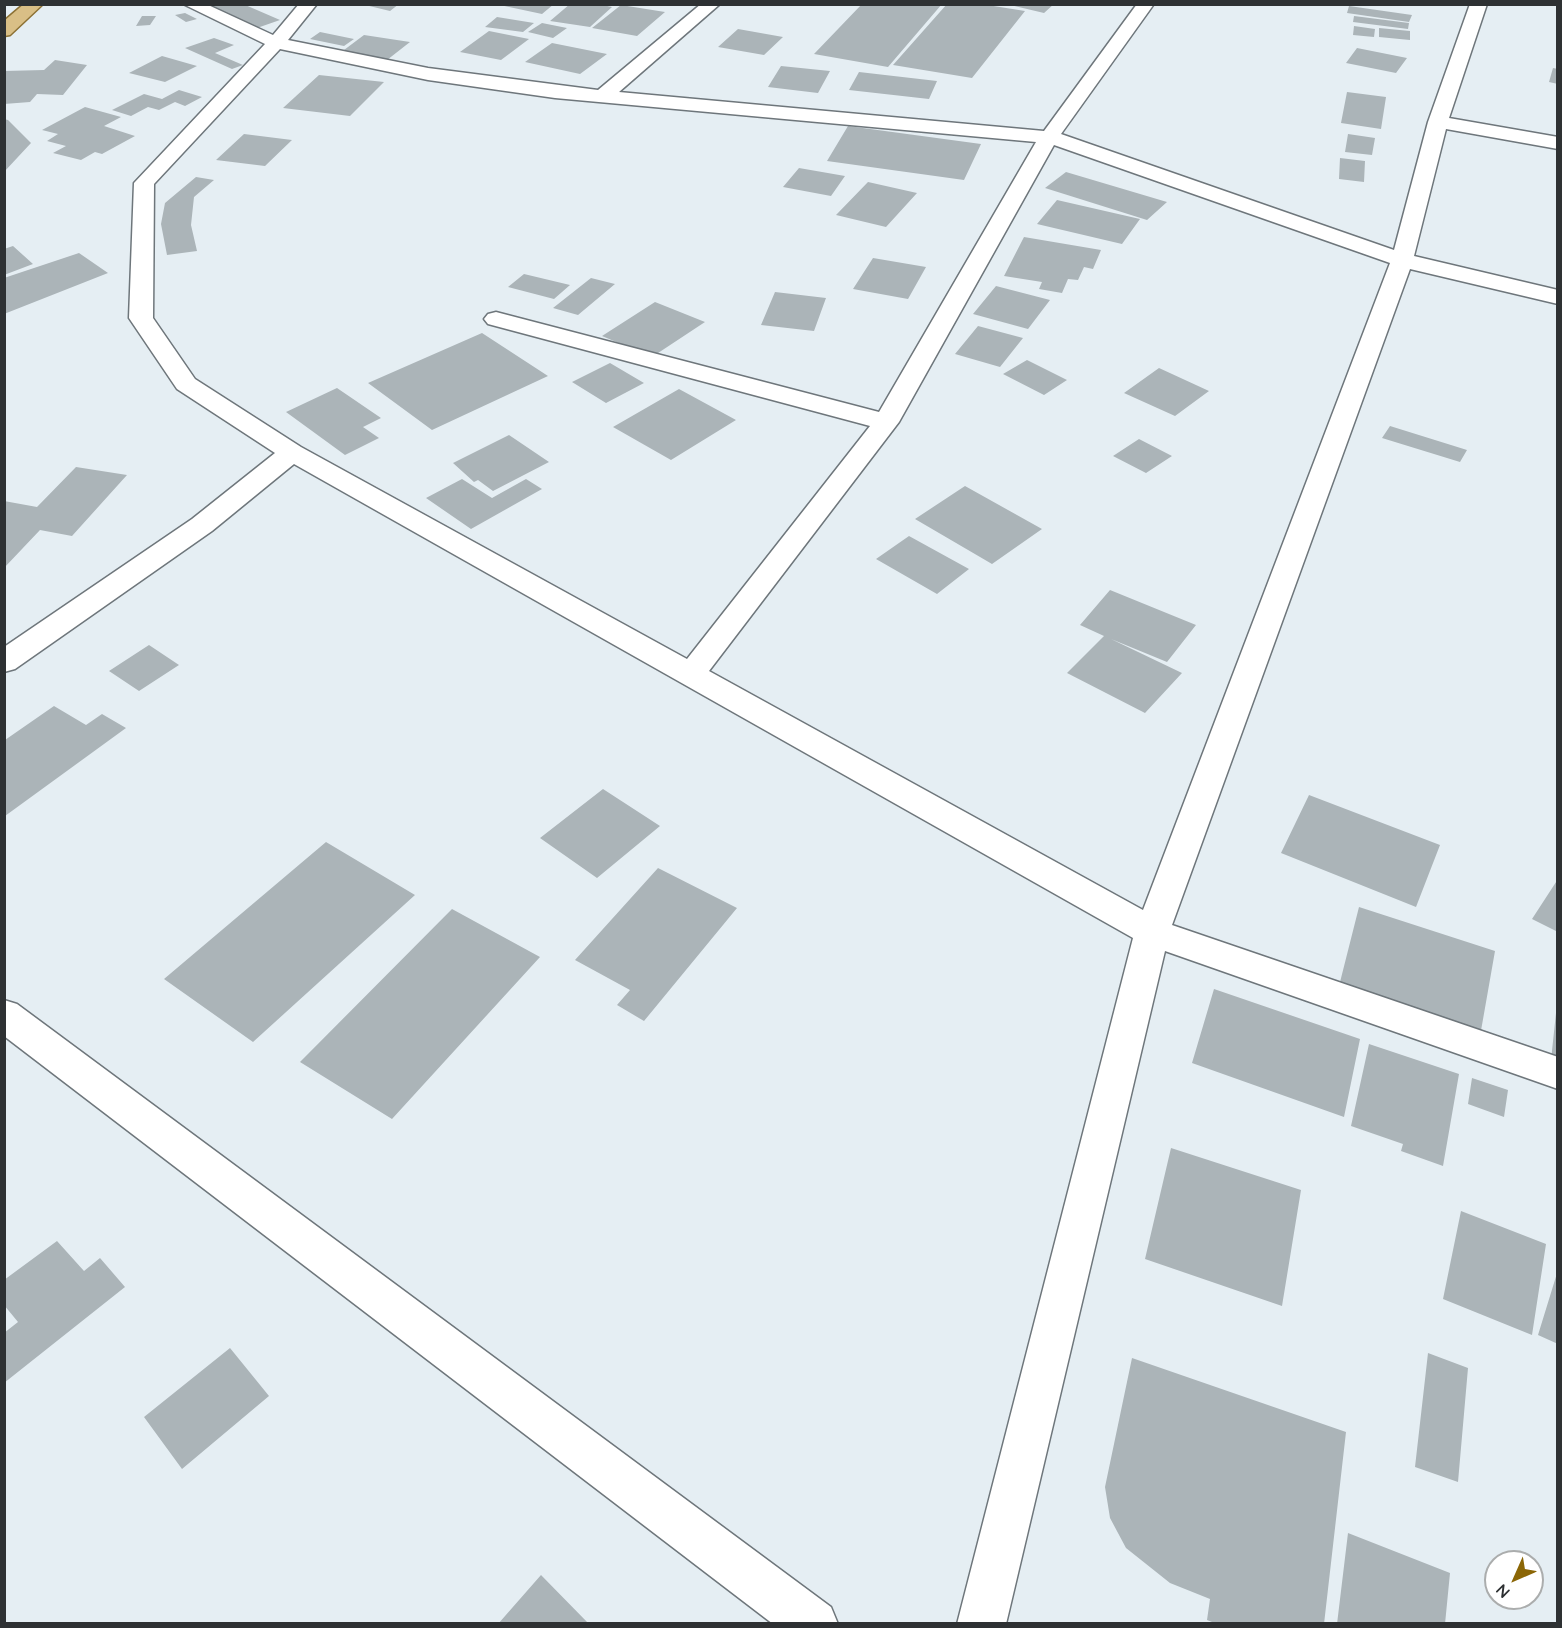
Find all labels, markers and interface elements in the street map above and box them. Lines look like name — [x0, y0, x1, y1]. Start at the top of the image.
north arrow — [1484, 1550, 1544, 1610]
text: N — [1491, 1580, 1514, 1603]

